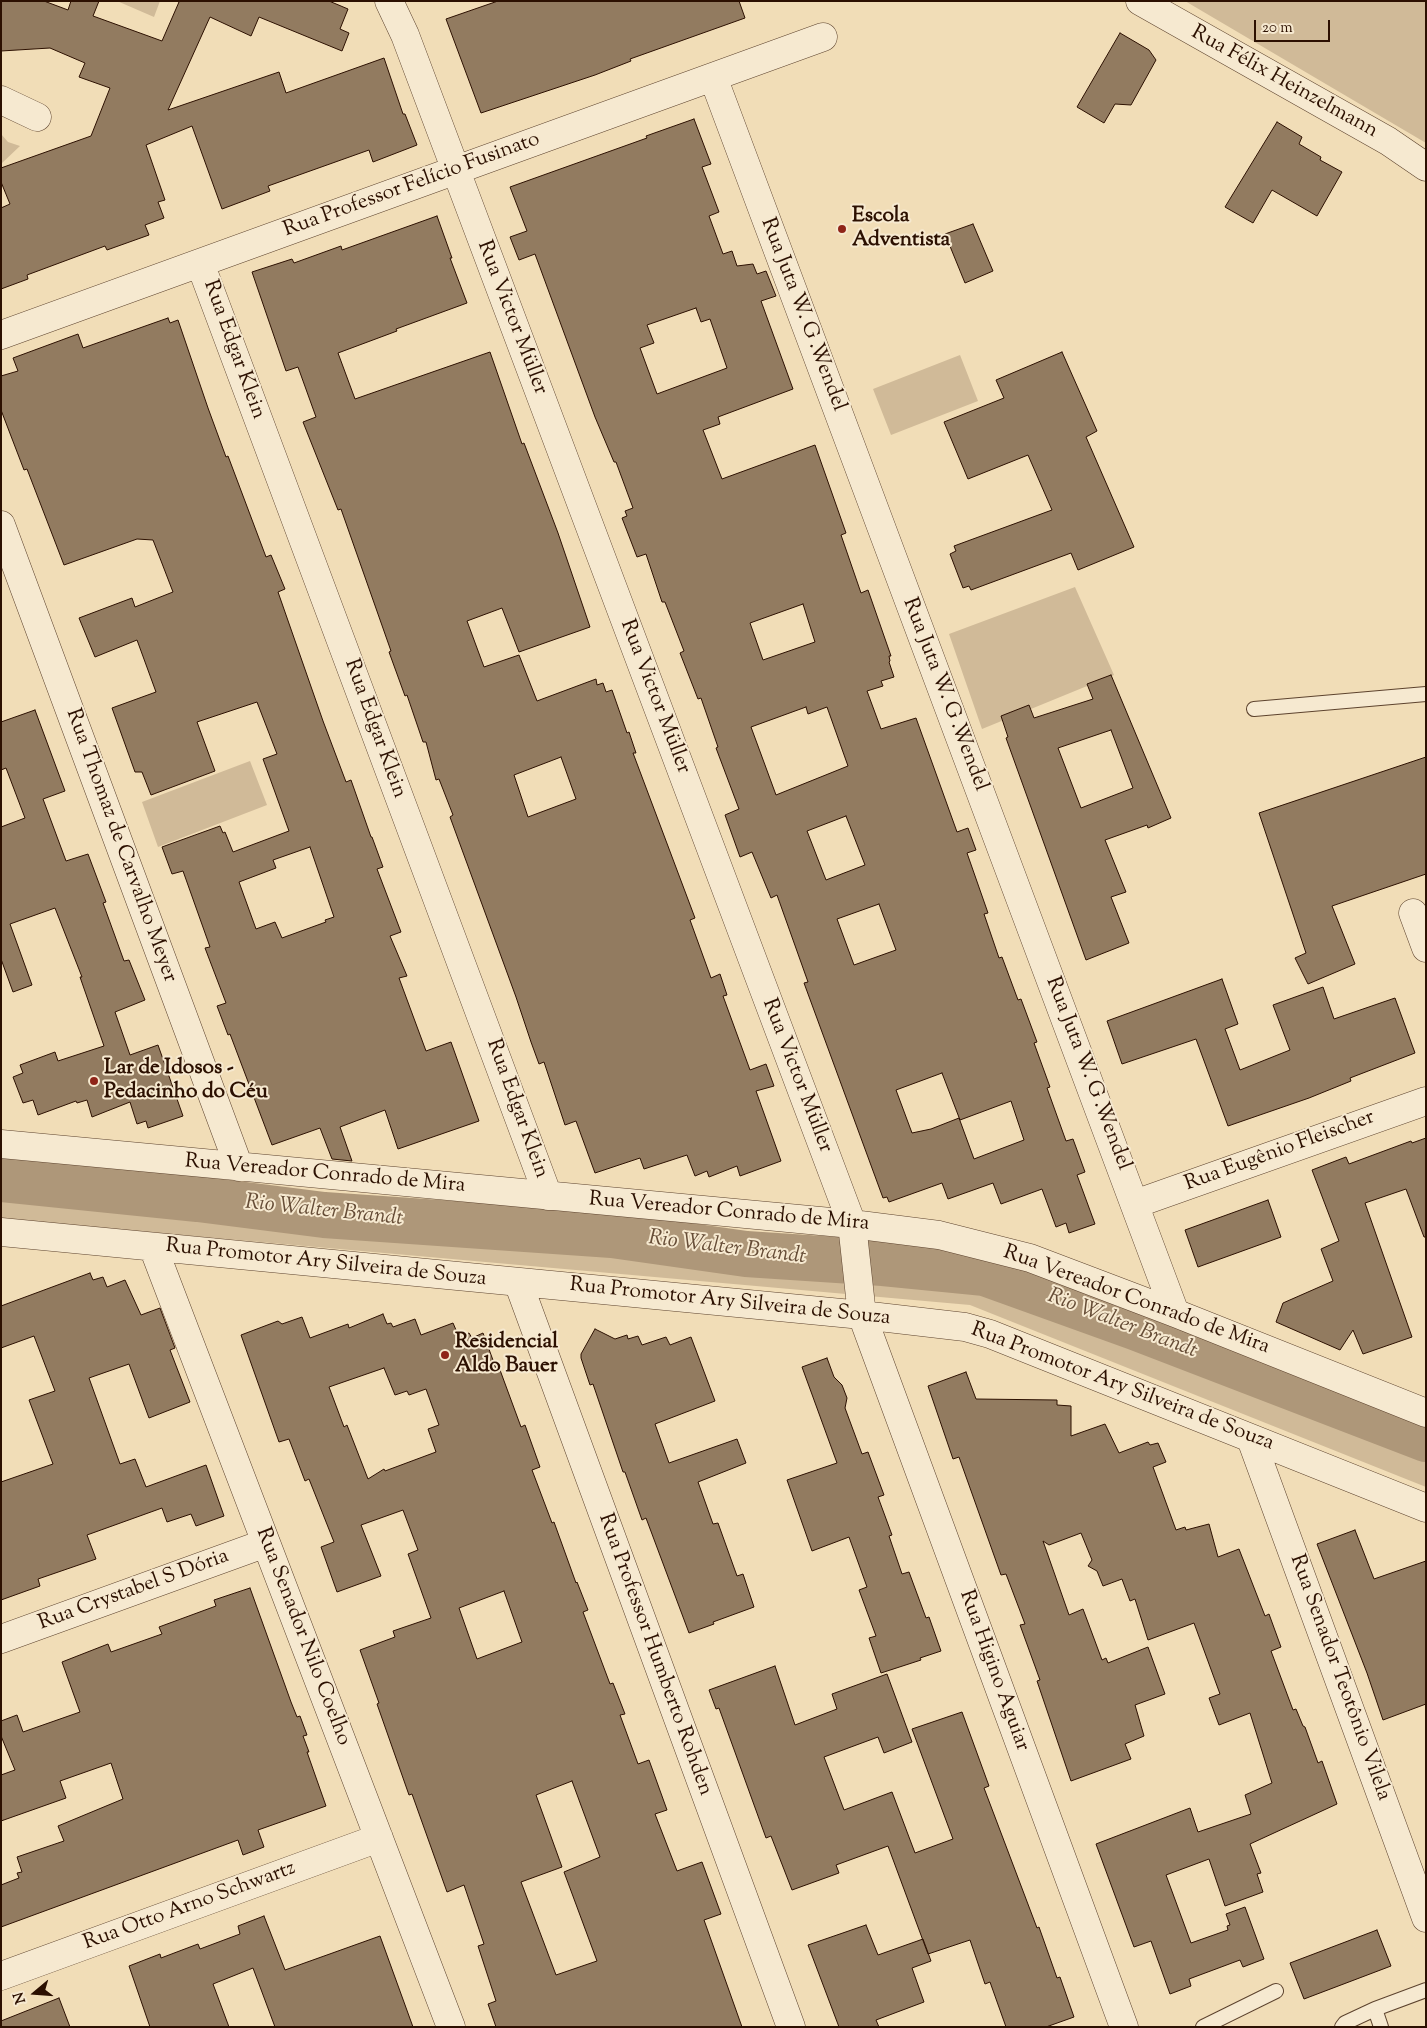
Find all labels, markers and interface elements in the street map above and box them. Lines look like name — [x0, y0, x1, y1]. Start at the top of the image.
scale bar — [1257, 10, 1333, 42]
text: 20 m — [1262, 18, 1293, 39]
street label: Rua Félix Heinzelmann — [1186, 21, 1382, 145]
street label: Rua Professor Felício Fusinato — [280, 128, 544, 244]
place label: Escola Adventista — [852, 204, 950, 254]
street label: Rua Juta W. G .Wendel — [753, 215, 851, 415]
marker: Escola Adventista — [836, 223, 848, 235]
street label: Rua Victor Müller — [470, 237, 552, 399]
street label: Rua Edgar Klein — [196, 277, 270, 423]
street label: Rua Juta W. G .Wendel — [895, 595, 993, 795]
street label: Rua Victor Müller — [613, 616, 695, 778]
street label: Rua Edgar Klein — [337, 656, 411, 802]
street label: Rua Thomaz de Carvalho Meyer — [59, 706, 181, 986]
street label: Rua Juta W. G .Wendel — [1038, 974, 1136, 1174]
street label: Rua Victor Müller — [755, 995, 837, 1157]
street label: Rua Edgar Klein — [479, 1036, 553, 1182]
place label: Lar de Idosos - Pedacinho do Céu — [104, 1056, 268, 1106]
marker: Lar de Idosos - Pedacinho do Céu — [88, 1075, 100, 1087]
street label: Rua Eugênio Fleischer — [1182, 1106, 1378, 1198]
street label: Rua Vereador Conrado de Mira — [184, 1150, 466, 1200]
street label: Rua Vereador Conrado de Mira — [588, 1188, 870, 1238]
water label: Rio Walter Brandt — [244, 1191, 404, 1233]
water label: Rio Walter Brandt — [647, 1226, 807, 1272]
street label: Rua Promotor Ary Silveira de Souza — [164, 1235, 488, 1293]
street label: Rua Vereador Conrado de Mira — [999, 1241, 1273, 1361]
street label: Rua Promotor Ary Silveira de Souza — [568, 1274, 892, 1332]
water label: Rio Walter Brandt — [1043, 1284, 1201, 1366]
street label: Rua Promotor Ary Silveira de Souza — [967, 1318, 1277, 1458]
place label: Residencial Aldo Bauer — [455, 1330, 558, 1380]
marker: Residencial Aldo Bauer — [439, 1349, 451, 1361]
street label: Rua Professor Humberto Rohden — [591, 1510, 717, 1800]
street label: Rua Senador Nilo Coelho — [249, 1524, 355, 1750]
street label: Rua Crystabel S Dória — [35, 1545, 233, 1637]
street label: Rua Senador Teotônio Vilela — [1283, 1552, 1395, 1804]
street label: Rua Higino Aguiar — [952, 1587, 1034, 1755]
street label: Rua Otto Arno Schwartz — [81, 1857, 299, 1957]
north arrow — [10, 1968, 60, 2018]
text: N — [9, 1989, 32, 2006]

